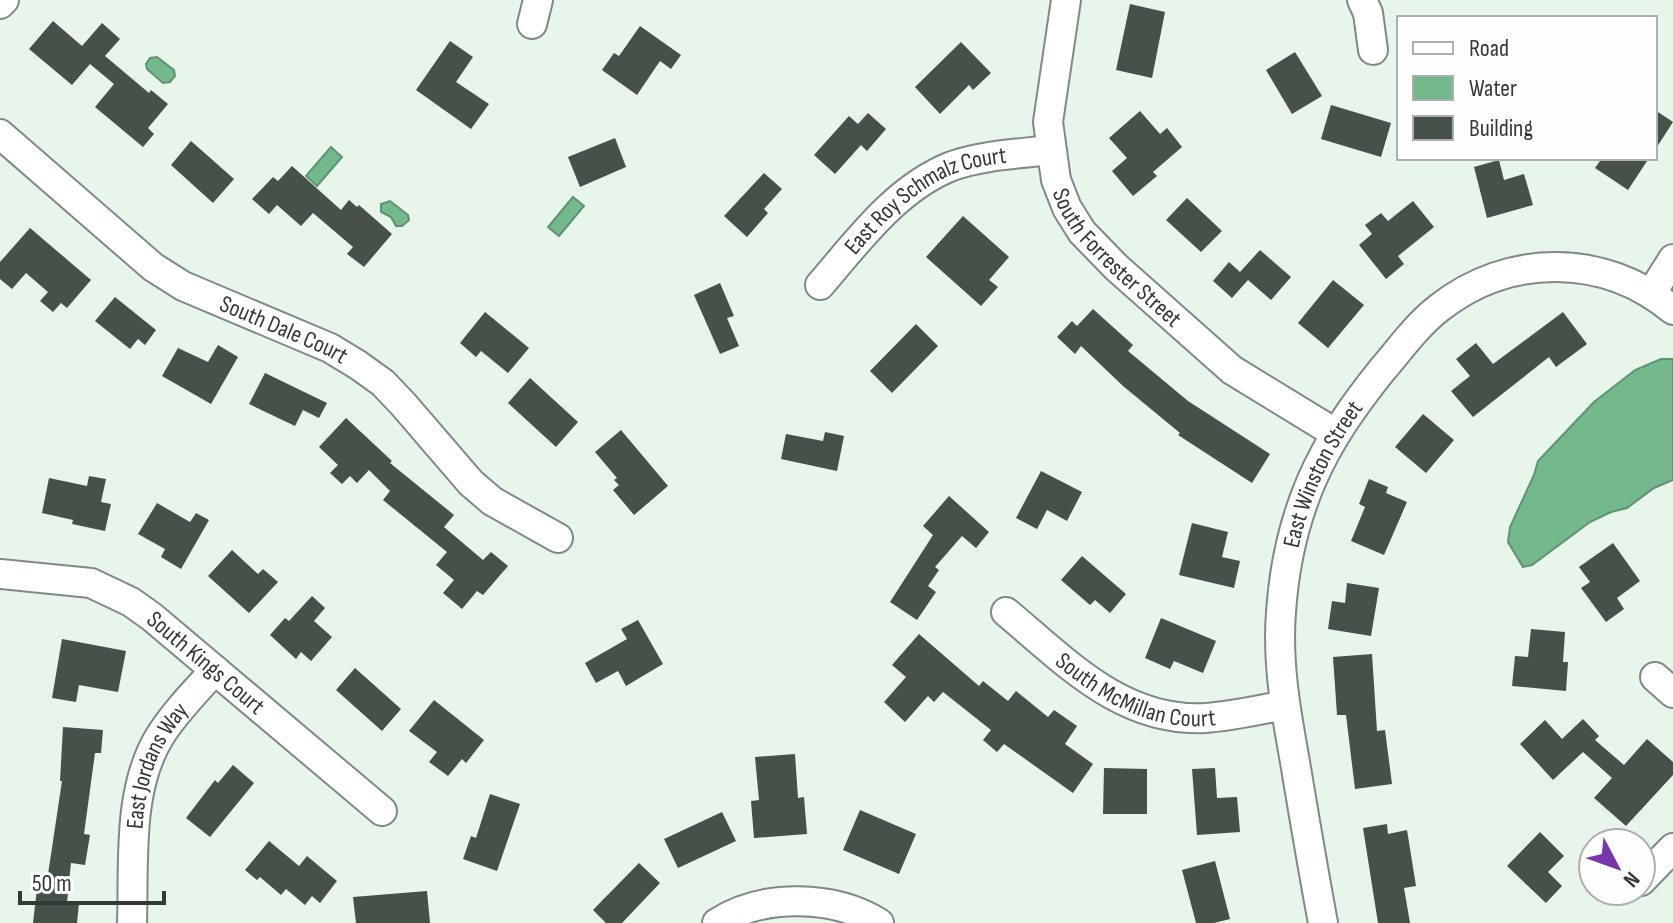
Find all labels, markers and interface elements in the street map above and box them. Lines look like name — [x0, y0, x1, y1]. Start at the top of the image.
legend — [1397, 16, 1657, 160]
text: Road — [1469, 34, 1509, 63]
text: Water — [1469, 74, 1517, 103]
text: Building — [1469, 114, 1533, 143]
street label: East Roy Schmalz Court — [838, 141, 1008, 260]
street label: South Forrester Street — [1046, 184, 1187, 333]
street label: South Dale Court — [215, 289, 353, 370]
street label: East Winston Street — [1277, 395, 1369, 550]
street label: South Kings Court — [141, 605, 270, 721]
street label: South McMillan Court — [1050, 646, 1217, 733]
street label: East Jordans Way — [120, 696, 194, 830]
north arrow — [1577, 827, 1657, 907]
scale bar — [20, 855, 164, 905]
text: N — [1617, 866, 1645, 892]
text: 50 m — [32, 869, 72, 898]

